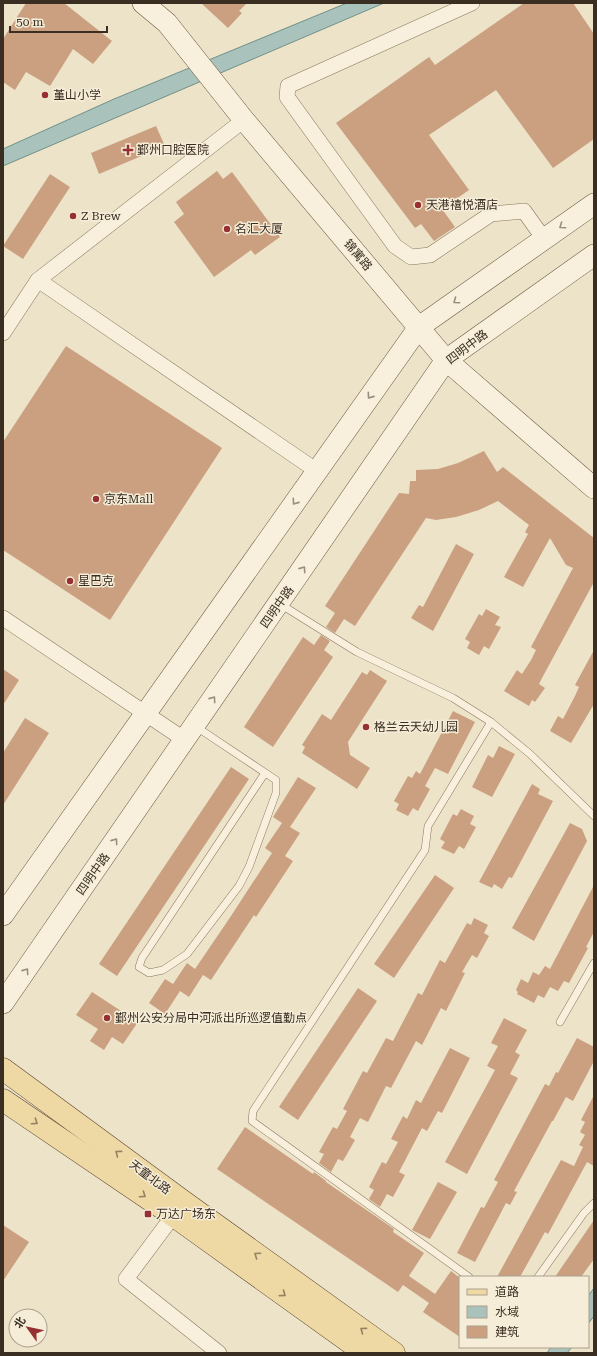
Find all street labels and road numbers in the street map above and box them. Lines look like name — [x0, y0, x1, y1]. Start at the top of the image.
street label: 锦寓路 — [341, 237, 375, 273]
street label: 四明中路 — [444, 327, 490, 367]
street label: 四明中路 — [257, 583, 297, 631]
street label: 四明中路 — [73, 850, 113, 898]
street label: 天童北路 — [127, 1157, 173, 1197]

